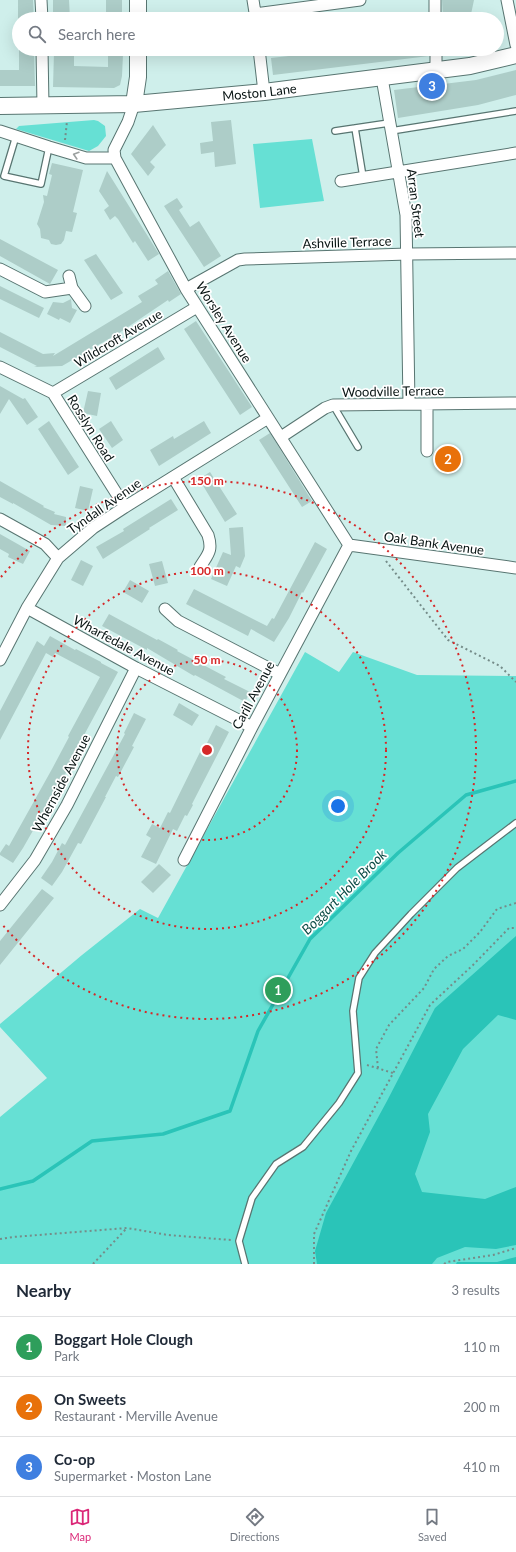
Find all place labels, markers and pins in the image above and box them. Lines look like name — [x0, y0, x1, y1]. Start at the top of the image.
pin: 3 — [419, 71, 445, 101]
pin: 2 — [435, 444, 461, 474]
centre of rings — [200, 743, 214, 757]
pin: 1 — [265, 975, 291, 1005]

